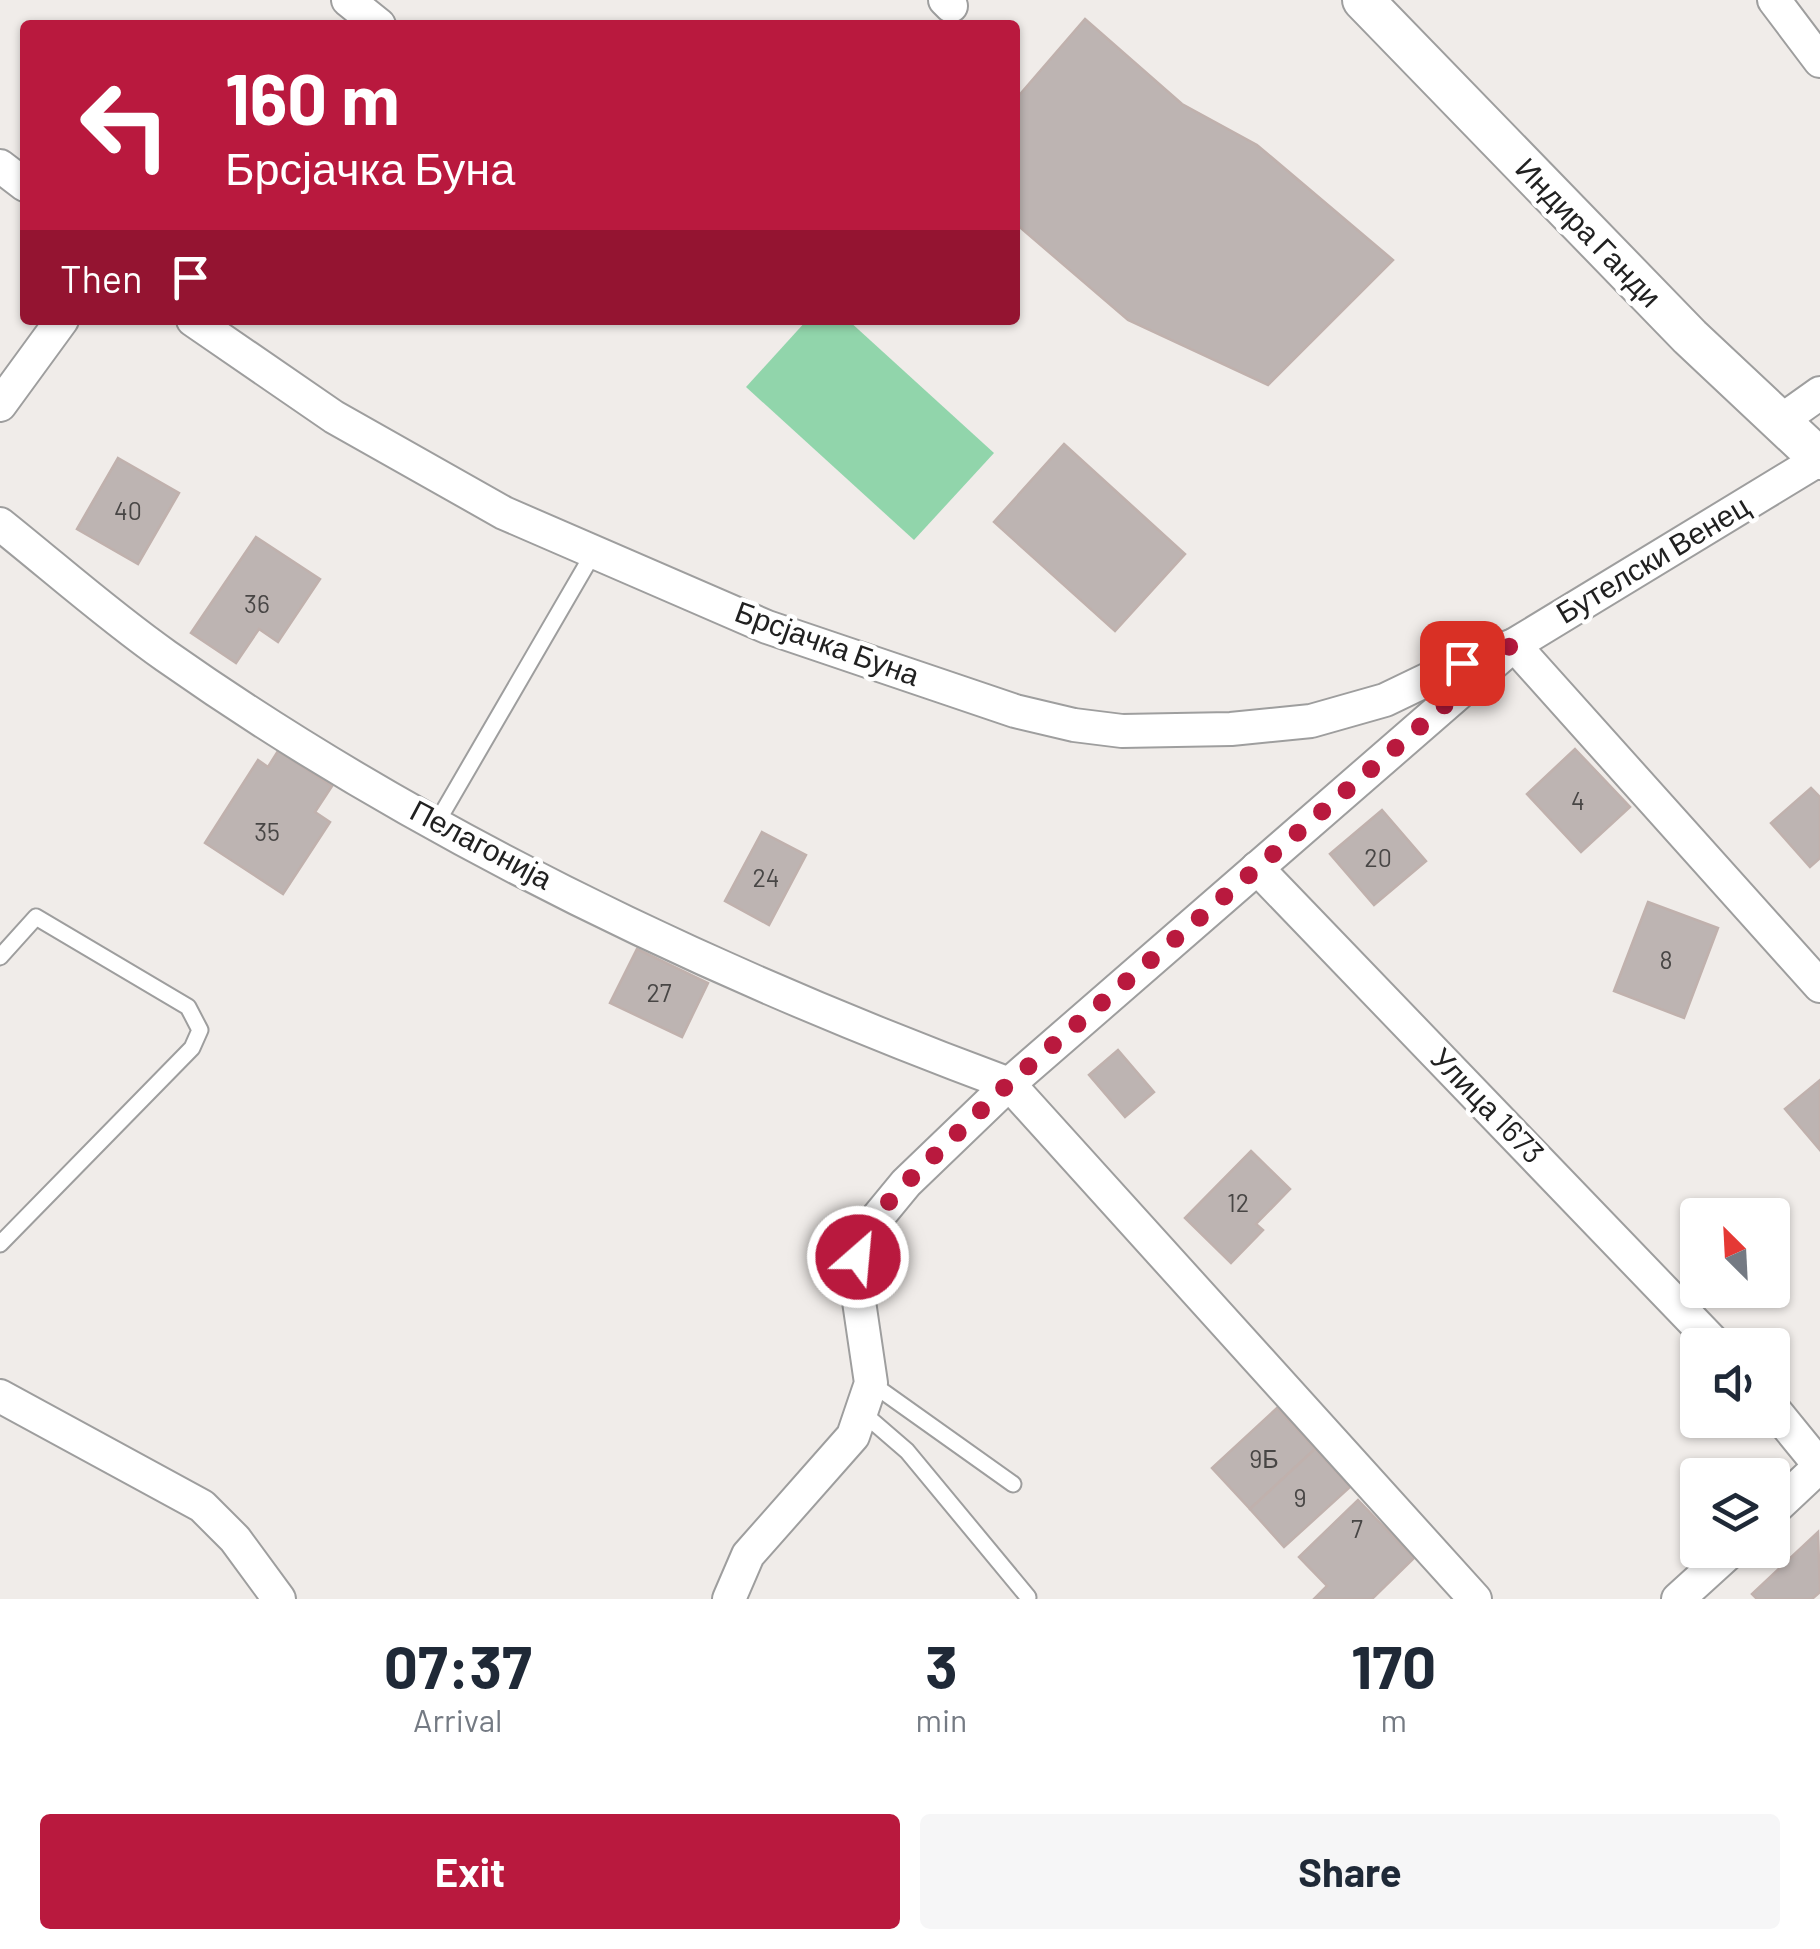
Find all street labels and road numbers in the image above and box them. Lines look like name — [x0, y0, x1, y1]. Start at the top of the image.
street label: Индира Ганди — [1509, 149, 1670, 314]
street label: Бутелски Венец — [1549, 487, 1755, 630]
street label: Брсјачка Буна — [731, 592, 925, 692]
street label: Пелагонија — [405, 791, 559, 896]
street label: Улица 1673 — [1425, 1039, 1552, 1170]

